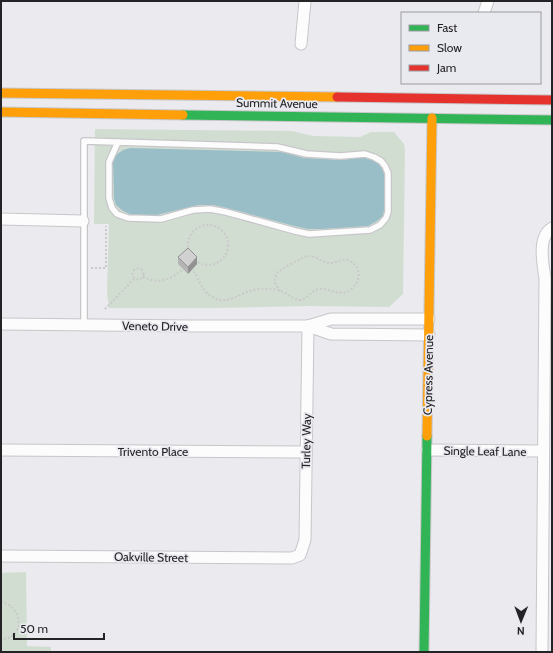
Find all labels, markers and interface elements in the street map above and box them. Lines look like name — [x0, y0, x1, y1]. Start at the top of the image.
legend — [401, 12, 541, 84]
text: Fast — [437, 20, 457, 35]
text: Slow — [437, 40, 462, 55]
text: Jam — [436, 60, 456, 75]
street label: Summit Avenue — [236, 95, 318, 111]
street label: Veneto Drive — [122, 318, 188, 334]
street label: Cypress Avenue — [420, 335, 436, 415]
street label: Turley Way — [298, 413, 314, 469]
street label: Single Leaf Lane — [443, 443, 527, 459]
street label: Trivento Place — [118, 444, 188, 459]
street label: Oakville Street — [114, 549, 188, 565]
north arrow — [501, 601, 541, 641]
scale bar — [14, 615, 104, 641]
text: 50 m — [20, 621, 48, 636]
text: N — [517, 624, 525, 638]

